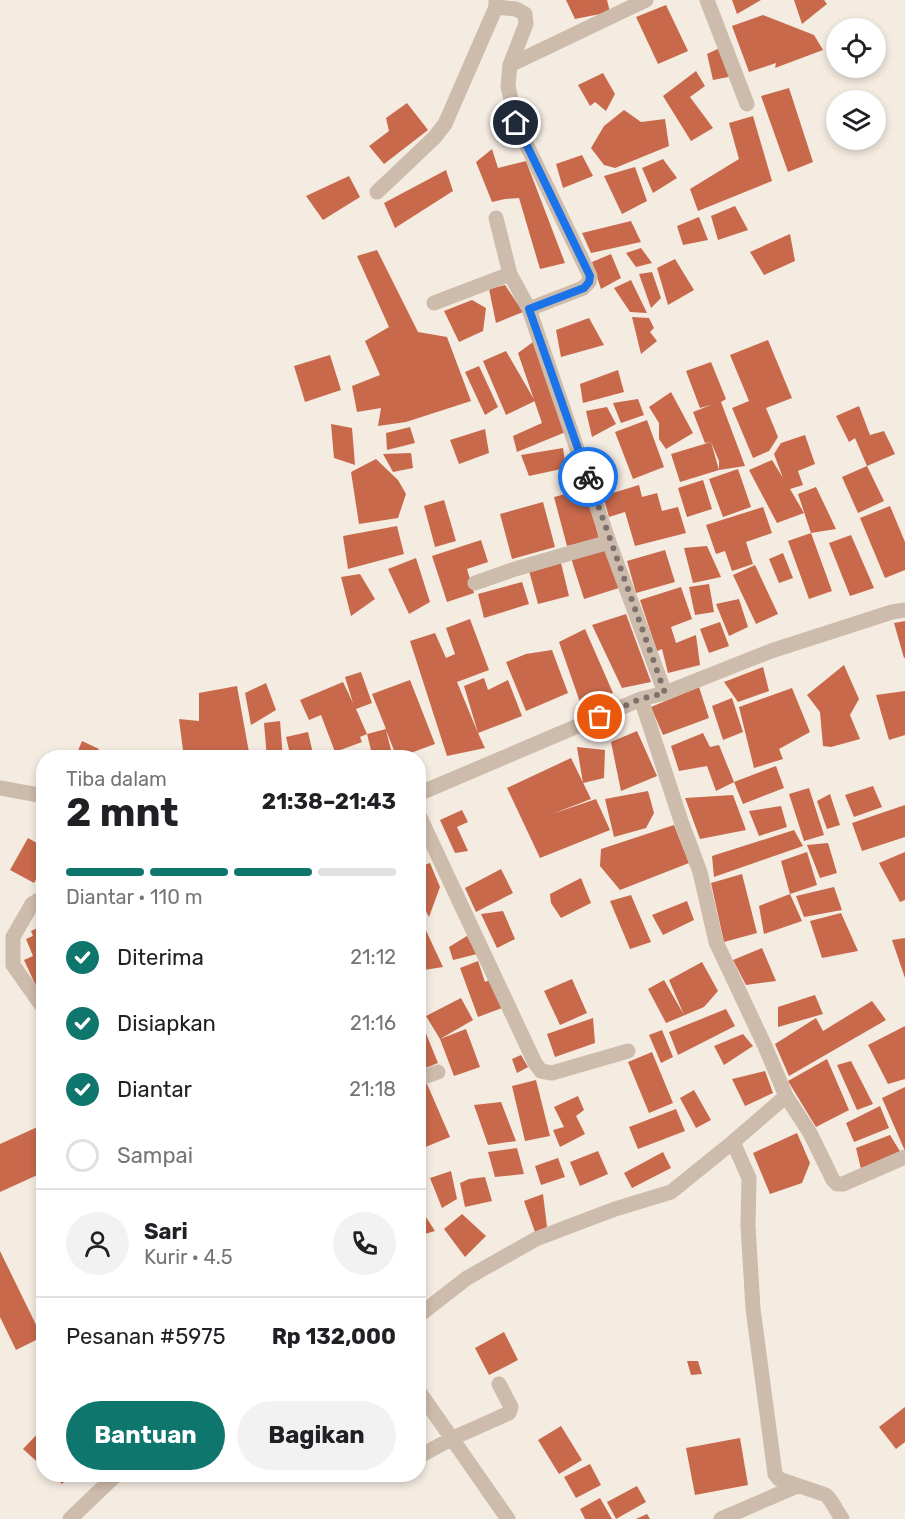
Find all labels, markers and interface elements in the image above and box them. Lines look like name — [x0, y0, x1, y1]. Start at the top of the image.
map controls — [826, 18, 886, 150]
button: locate — [826, 18, 886, 78]
button: layers — [826, 90, 886, 150]
pin — [490, 97, 541, 148]
icon: home — [499, 106, 532, 139]
courier — [558, 447, 618, 507]
icon: bike — [572, 461, 605, 494]
pin — [574, 691, 625, 742]
icon: bag — [583, 700, 616, 733]
text: Tiba dalam — [66, 767, 167, 791]
text: 21:38–21:43 — [262, 788, 396, 815]
text: 2 mnt — [66, 790, 178, 836]
text: Diantar · 110 m — [66, 885, 203, 909]
icon: check — [66, 941, 99, 974]
text: Diterima — [117, 944, 204, 971]
text: 21:12 — [350, 945, 396, 969]
icon: check — [66, 1007, 99, 1040]
text: Disiapkan — [117, 1010, 216, 1037]
text: 21:16 — [350, 1011, 396, 1035]
icon: check — [66, 1073, 99, 1106]
text: Diantar — [117, 1076, 192, 1103]
text: 21:18 — [349, 1077, 396, 1101]
text: Sampai — [117, 1142, 193, 1169]
button: person — [66, 1212, 129, 1275]
button: phone — [333, 1212, 396, 1275]
text: Sari — [144, 1218, 188, 1245]
text: Kurir · 4.5 — [144, 1245, 233, 1269]
text: Pesanan #5975 — [66, 1323, 226, 1350]
text: Rp 132,000 — [272, 1323, 396, 1350]
button: Bantuan — [66, 1401, 225, 1470]
button: Bagikan — [237, 1401, 396, 1470]

